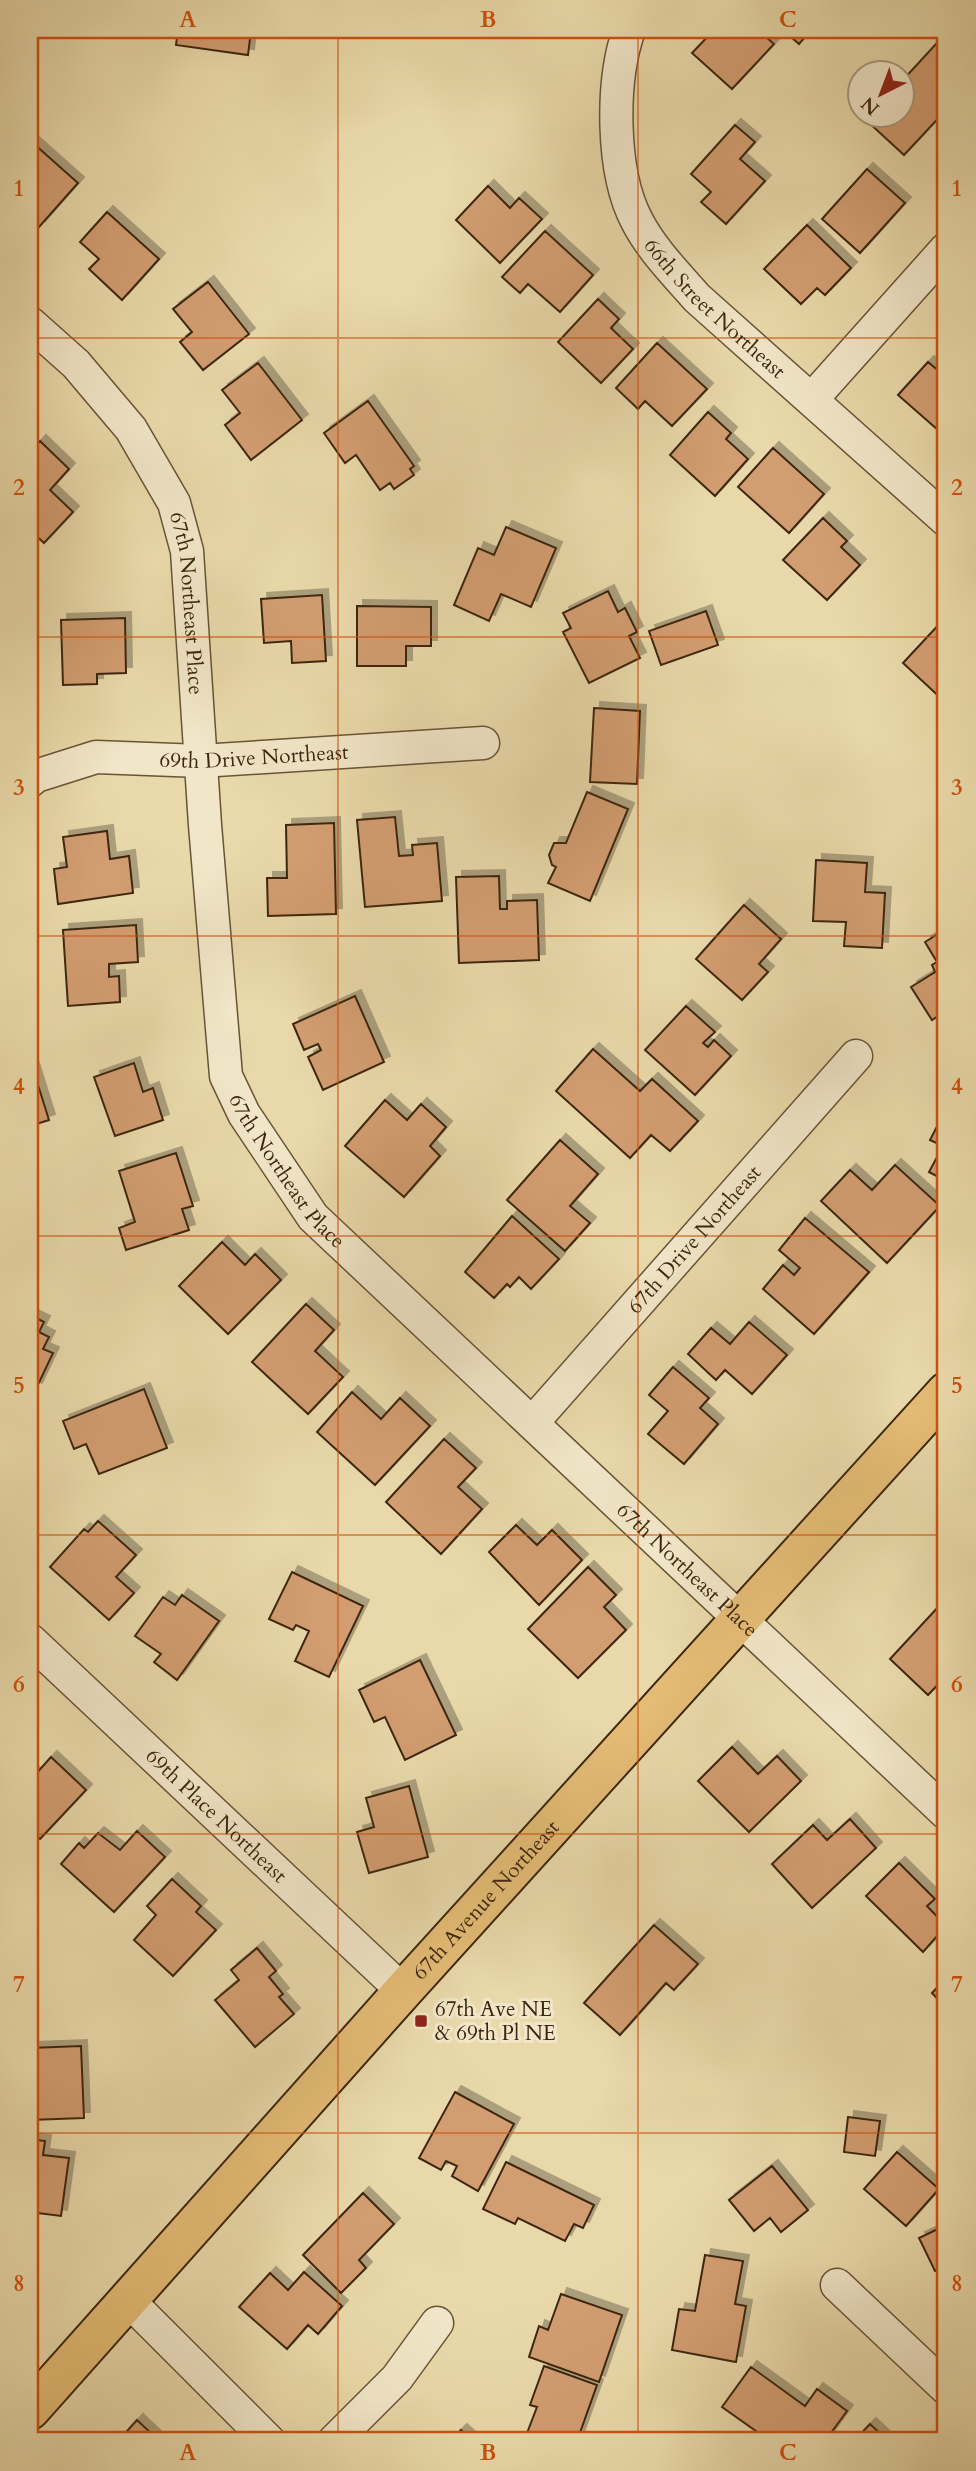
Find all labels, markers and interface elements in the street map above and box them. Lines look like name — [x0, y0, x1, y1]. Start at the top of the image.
text: A — [179, 4, 197, 35]
text: B — [480, 4, 496, 35]
text: C — [779, 4, 797, 35]
north arrow — [846, 60, 916, 130]
text: N — [855, 90, 885, 121]
text: 1 — [13, 173, 25, 204]
text: 1 — [951, 173, 963, 204]
street label: 66th Street Northeast — [637, 233, 792, 386]
text: 2 — [13, 472, 25, 503]
text: 2 — [951, 472, 963, 503]
street label: 67th Northeast Place — [162, 508, 210, 696]
street label: 69th Drive Northeast — [159, 738, 350, 776]
text: 3 — [13, 772, 25, 803]
text: 3 — [951, 772, 963, 803]
text: 4 — [13, 1071, 25, 1102]
text: 4 — [951, 1071, 963, 1102]
street label: 67th Northeast Place — [222, 1089, 351, 1255]
street label: 67th Drive Northeast — [621, 1159, 768, 1320]
text: 5 — [13, 1370, 25, 1401]
text: 5 — [951, 1370, 963, 1401]
street label: 67th Northeast Place — [610, 1496, 764, 1644]
text: 6 — [13, 1669, 25, 1700]
text: 6 — [951, 1669, 963, 1700]
street label: 69th Place Northeast — [139, 1742, 293, 1890]
street label: 67th Avenue Northeast — [406, 1814, 566, 1986]
text: 7 — [13, 1969, 25, 2000]
text: 7 — [951, 1969, 963, 2000]
place label: 67th Ave NE & 69th Pl NE — [435, 1995, 556, 2048]
marker: 67th Ave NE & 69th Pl NE — [413, 2013, 429, 2029]
text: 8 — [13, 2268, 25, 2299]
text: 8 — [951, 2268, 963, 2299]
text: A — [179, 2437, 197, 2468]
text: B — [480, 2437, 496, 2468]
text: C — [779, 2437, 797, 2468]

